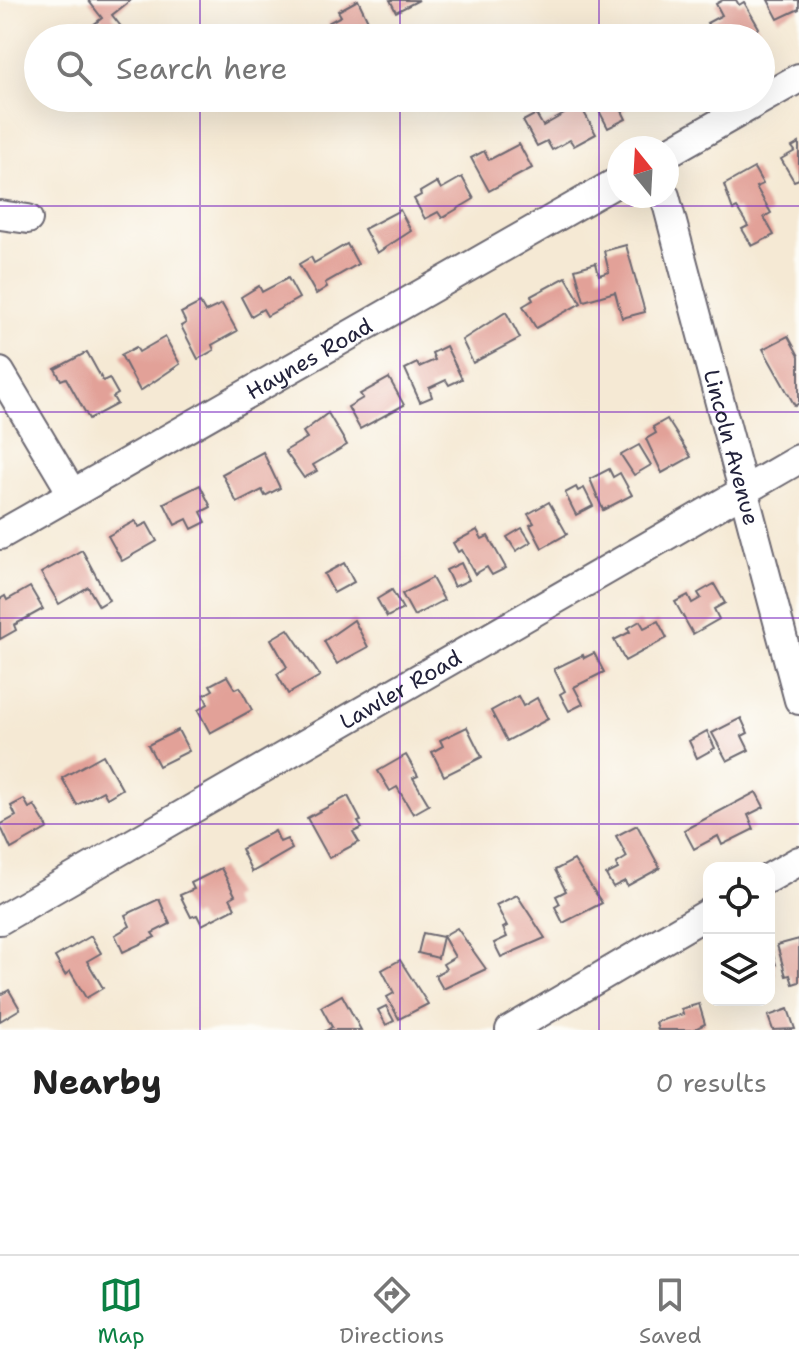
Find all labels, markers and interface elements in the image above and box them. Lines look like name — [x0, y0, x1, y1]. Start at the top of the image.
search box — [24, 24, 775, 112]
icon: search — [52, 46, 96, 90]
text: Search here — [116, 48, 287, 89]
north arrow — [607, 136, 679, 208]
street label: Haynes Road — [241, 311, 377, 406]
street label: Lincoln Avenue — [697, 366, 766, 528]
street label: Lawler Road — [334, 643, 466, 736]
map controls — [703, 862, 775, 1006]
button: locate — [703, 862, 775, 934]
button: layers — [703, 934, 775, 1006]
text: Nearby — [32, 1059, 162, 1105]
text: 0 results — [655, 1065, 767, 1100]
tab: Map — [97, 1273, 145, 1350]
tab: Directions — [339, 1273, 444, 1350]
tab: Saved — [639, 1273, 702, 1350]

